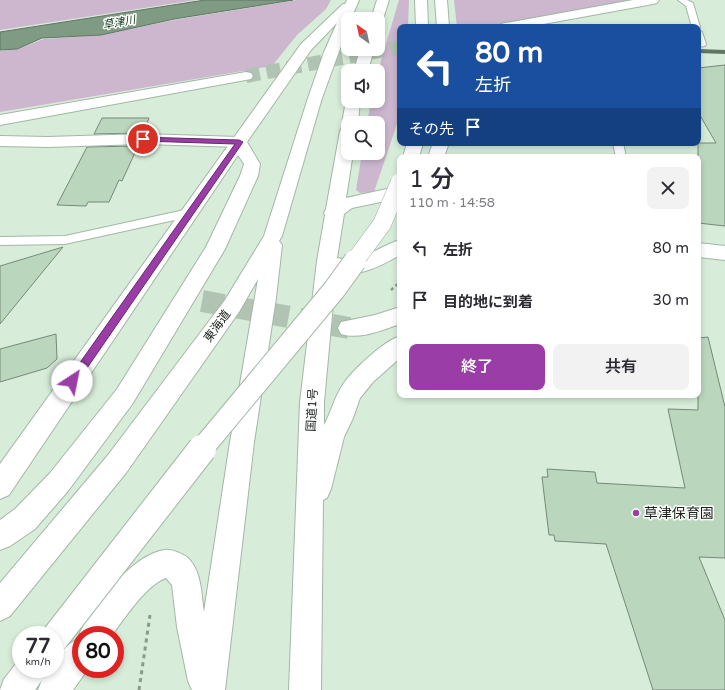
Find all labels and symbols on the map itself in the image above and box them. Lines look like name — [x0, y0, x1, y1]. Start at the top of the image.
north arrow — [341, 12, 385, 56]
water label: 草津川 — [102, 13, 137, 32]
pin — [126, 122, 160, 156]
street label: 東海道 — [201, 307, 233, 345]
position arrow — [51, 360, 93, 402]
street label: 国道1号 — [304, 388, 320, 432]
place label: 草津保育園 — [644, 505, 714, 522]
marker: 草津保育園 — [631, 508, 641, 518]
speed limit sign: 80 — [72, 626, 124, 678]

